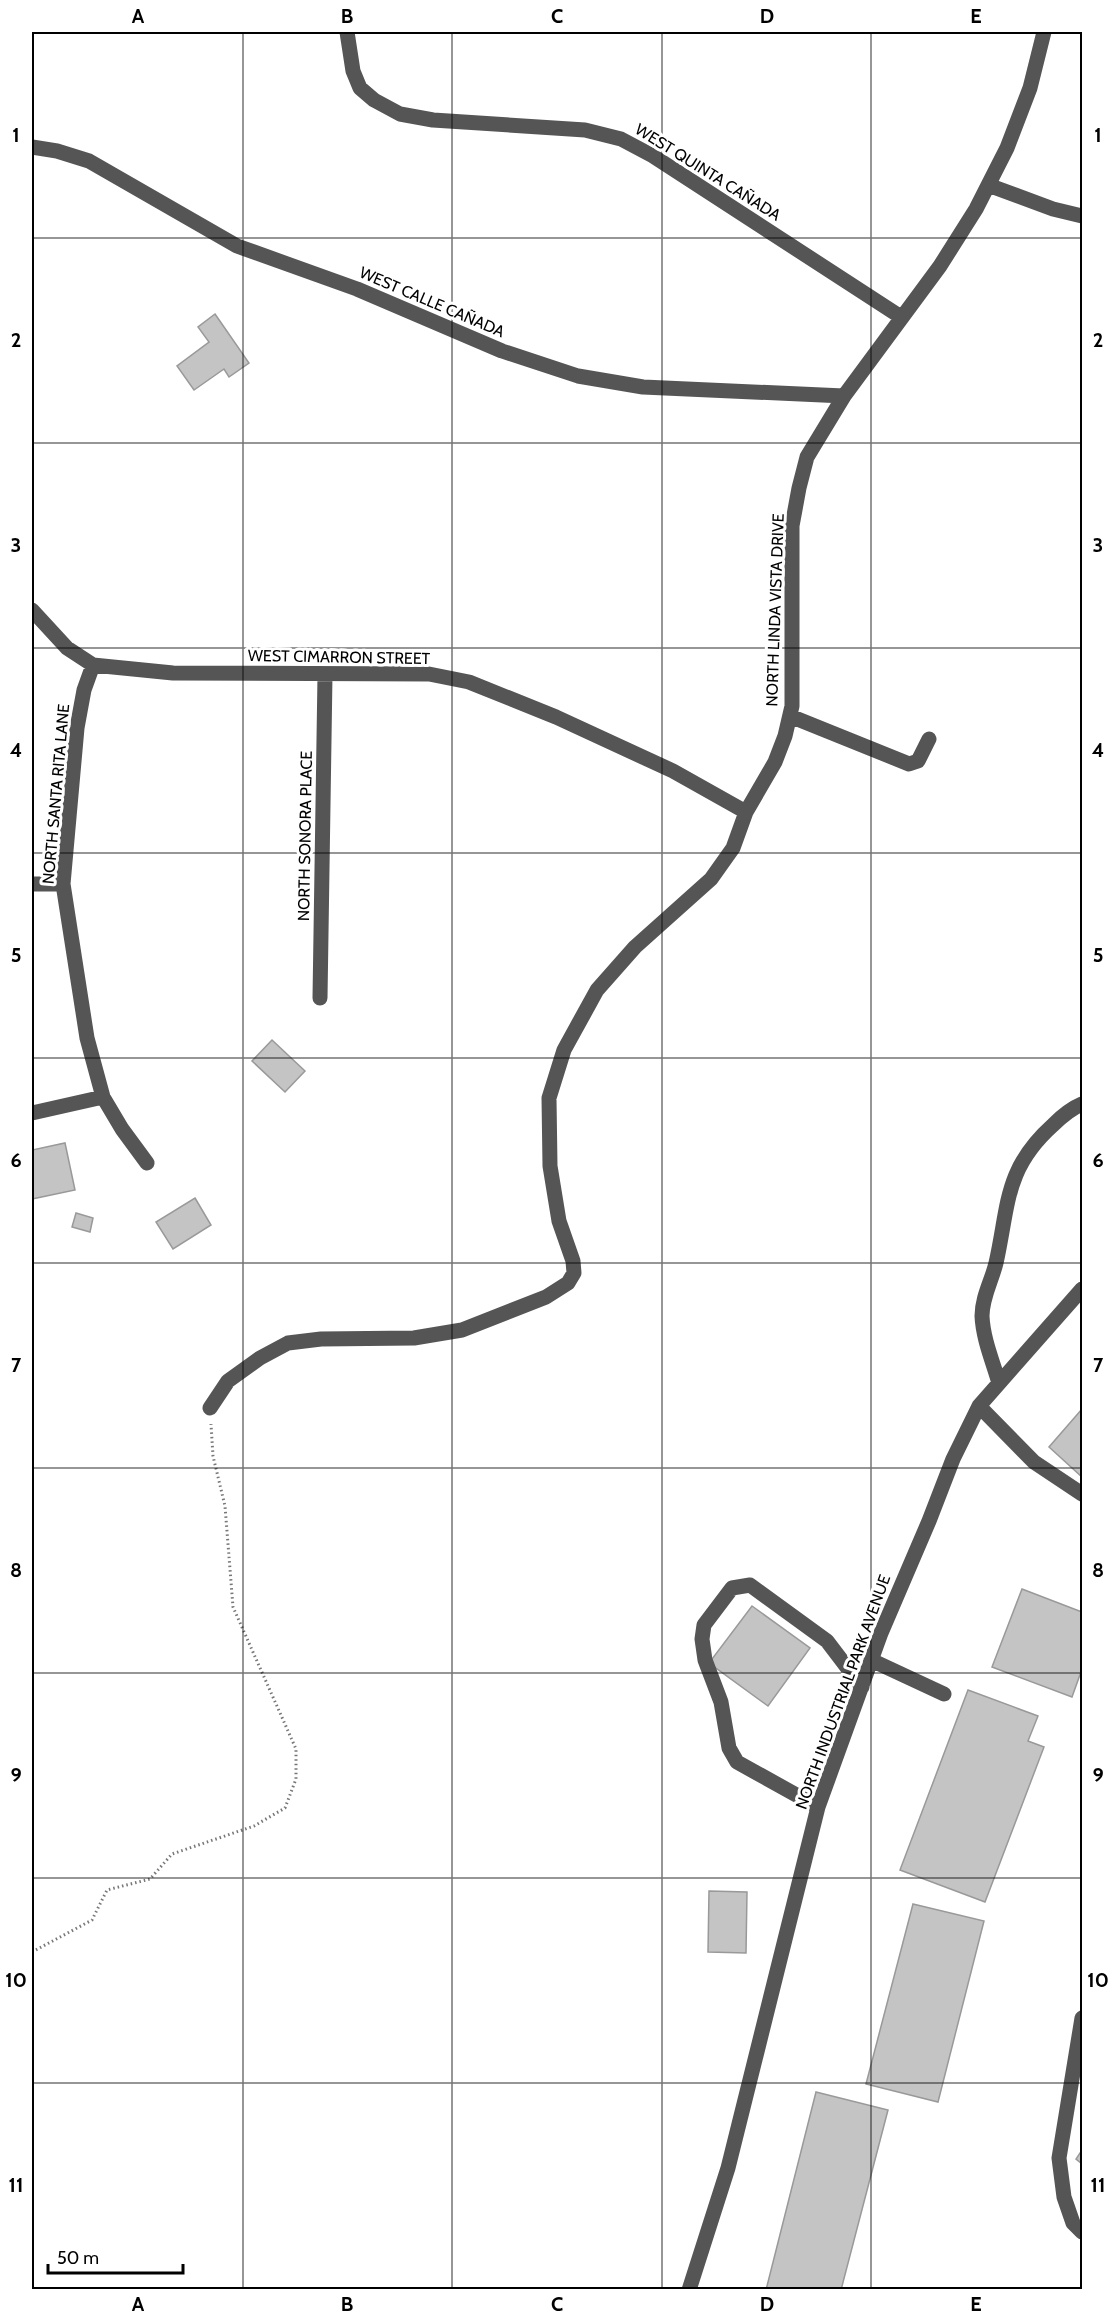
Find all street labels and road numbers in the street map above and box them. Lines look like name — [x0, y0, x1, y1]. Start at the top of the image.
street label: WEST QUINTA CAÑADA — [632, 119, 784, 225]
street label: WEST CALLE CAÑADA — [357, 263, 508, 341]
street label: NORTH LINDA VISTA DRIVE — [762, 513, 788, 707]
street label: WEST CIMARRON STREET — [248, 646, 431, 668]
street label: NORTH SANTA RITA LANE — [39, 703, 73, 885]
street label: NORTH SONORA PLACE — [294, 751, 316, 921]
street label: NORTH INDUSTRIAL PARK AVENUE — [792, 1572, 894, 1812]

